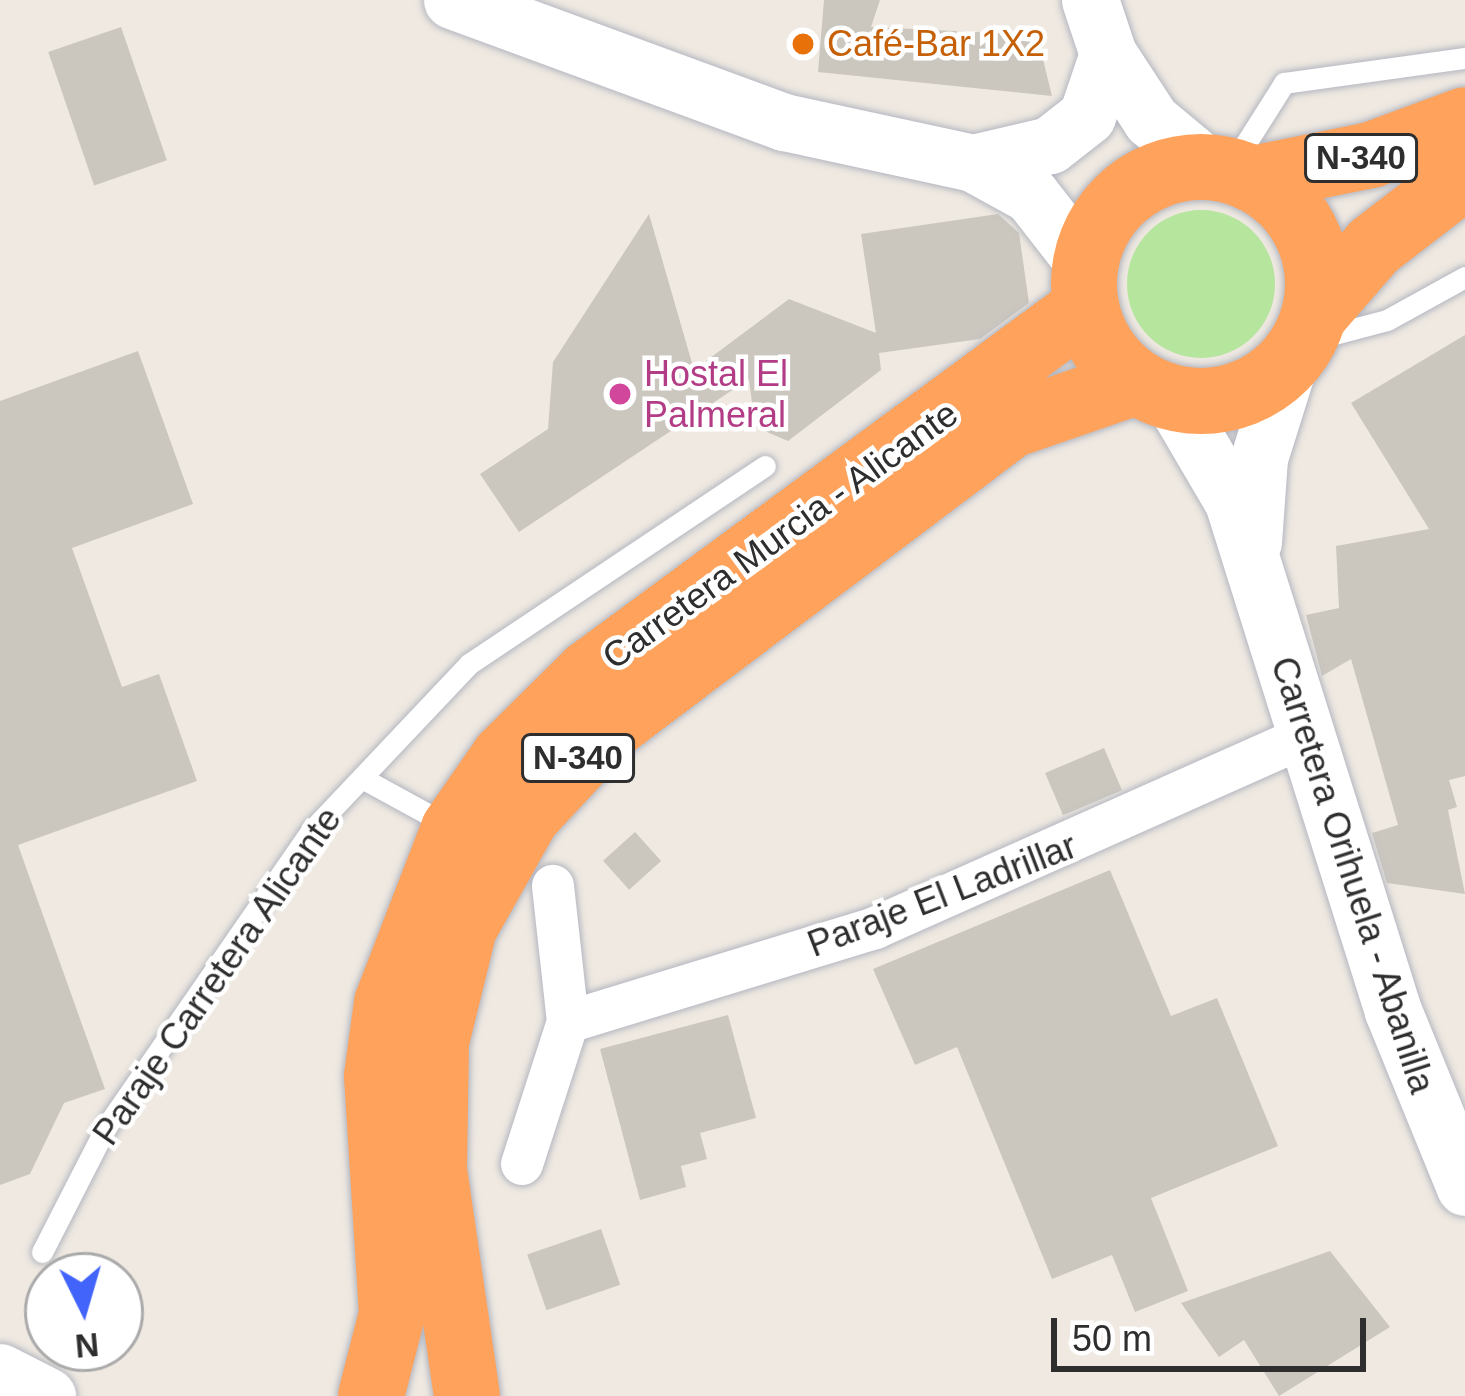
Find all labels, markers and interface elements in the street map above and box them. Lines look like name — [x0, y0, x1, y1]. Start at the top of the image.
place label: Café-Bar 1X2 — [827, 22, 1045, 66]
marker: Café-Bar 1X2 — [790, 31, 816, 57]
road number: N-340 — [1304, 131, 1418, 185]
place label: Hostal El Palmeral — [644, 351, 788, 436]
marker: Hostal El Palmeral — [607, 381, 633, 407]
street label: Carretera Murcia - Alicante — [593, 391, 967, 679]
street label: Carretera Orihuela - Abanilla — [1262, 650, 1444, 1100]
road number: N-340 — [521, 731, 635, 785]
street label: Paraje Carretera Alicante — [83, 798, 351, 1154]
street label: Paraje El Ladrillar — [802, 824, 1082, 966]
north arrow — [24, 1252, 144, 1372]
scale bar — [1057, 1294, 1372, 1368]
text: 50 m — [1072, 1318, 1152, 1359]
text: N — [73, 1326, 100, 1365]

